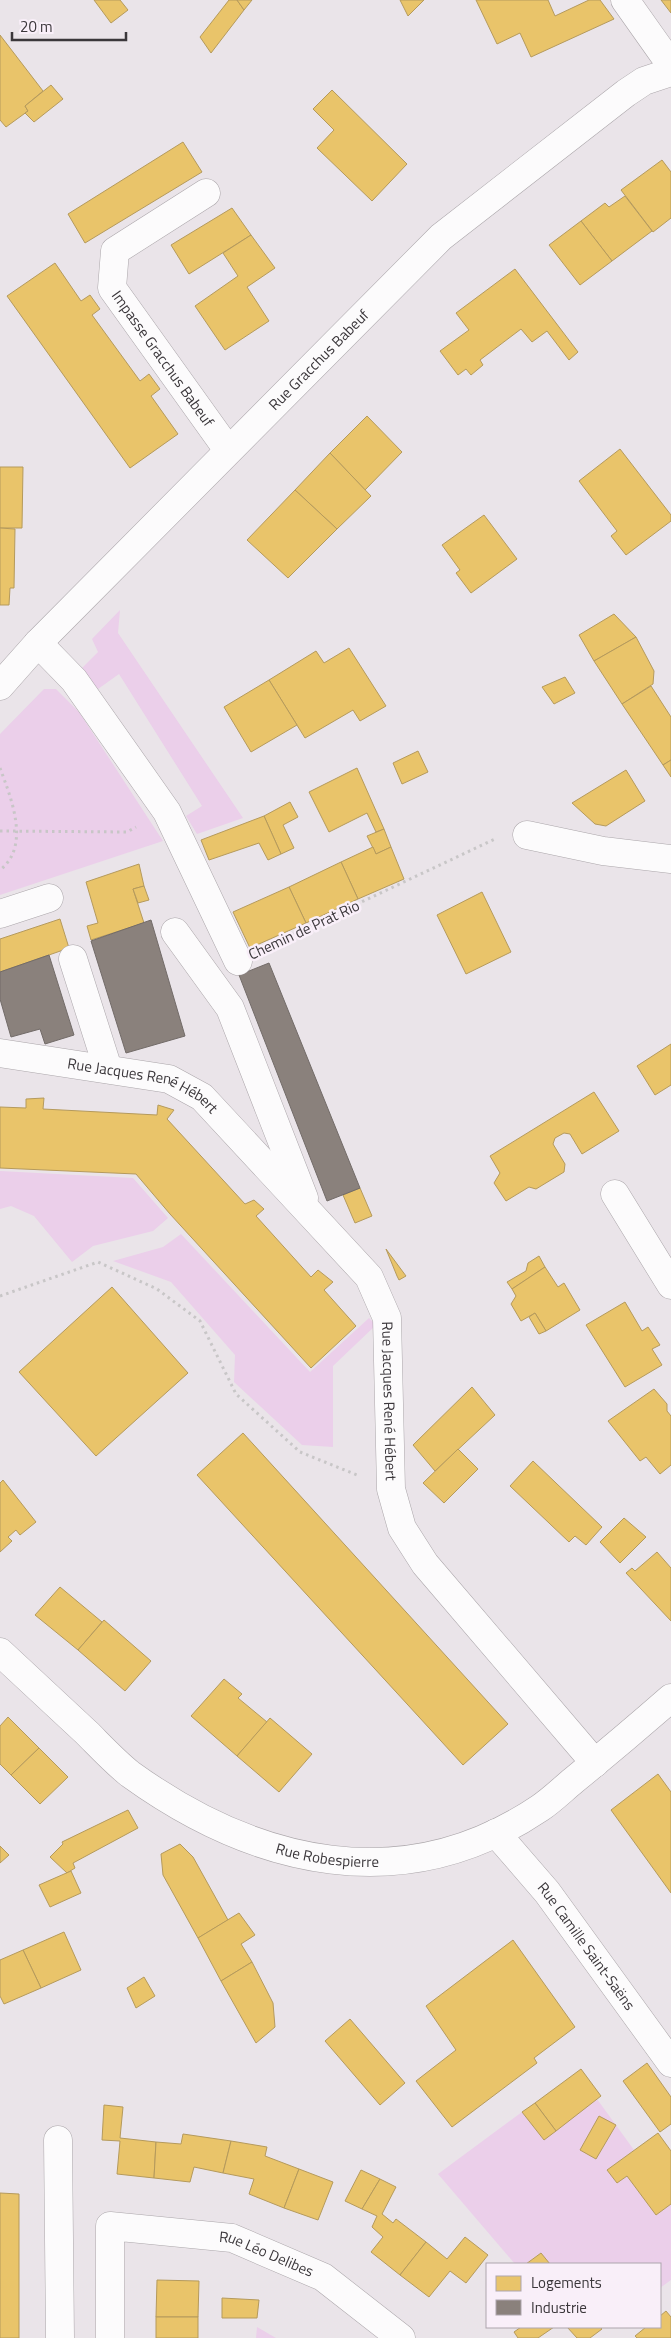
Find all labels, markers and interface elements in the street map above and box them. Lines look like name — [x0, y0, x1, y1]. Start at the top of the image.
scale bar — [12, 10, 126, 42]
text: 20 m — [20, 15, 53, 38]
street label: Impasse Gracchus Babeuf — [106, 285, 220, 431]
street label: Rue Gracchus Babeuf — [263, 304, 374, 416]
street label: Chemin de Prat Rio — [244, 894, 363, 965]
street label: Rue Jacques René Hébert — [66, 1052, 224, 1119]
street label: Rue Jacques René Hébert — [376, 1321, 403, 1482]
street label: Rue Robespierre — [273, 1837, 379, 1873]
street label: Rue Camille Saint-Saëns — [532, 1877, 641, 2015]
street label: Rue Léo Delibes — [218, 2225, 317, 2283]
legend — [486, 2263, 661, 2328]
text: Logements — [531, 2271, 602, 2294]
text: Industrie — [531, 2296, 587, 2319]

